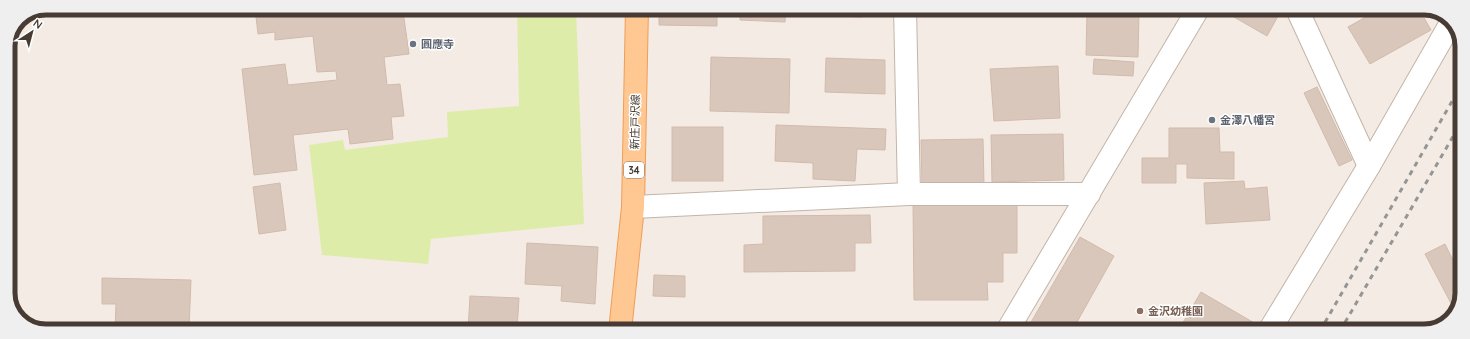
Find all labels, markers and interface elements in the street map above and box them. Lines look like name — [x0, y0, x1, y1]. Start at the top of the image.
north arrow — [12, 12, 52, 52]
text: N — [30, 16, 45, 32]
place label: 圓應寺 — [421, 37, 454, 51]
marker: 圓應寺 — [408, 39, 418, 49]
street label: 新庄戸沢線 — [628, 94, 642, 150]
place label: 金澤八幡宮 — [1220, 113, 1275, 127]
marker: 金澤八幡宮 — [1207, 115, 1217, 125]
road number: 34 — [624, 162, 644, 178]
place label: 金沢幼稚園 — [1148, 304, 1203, 318]
marker: 金沢幼稚園 — [1135, 306, 1145, 316]

